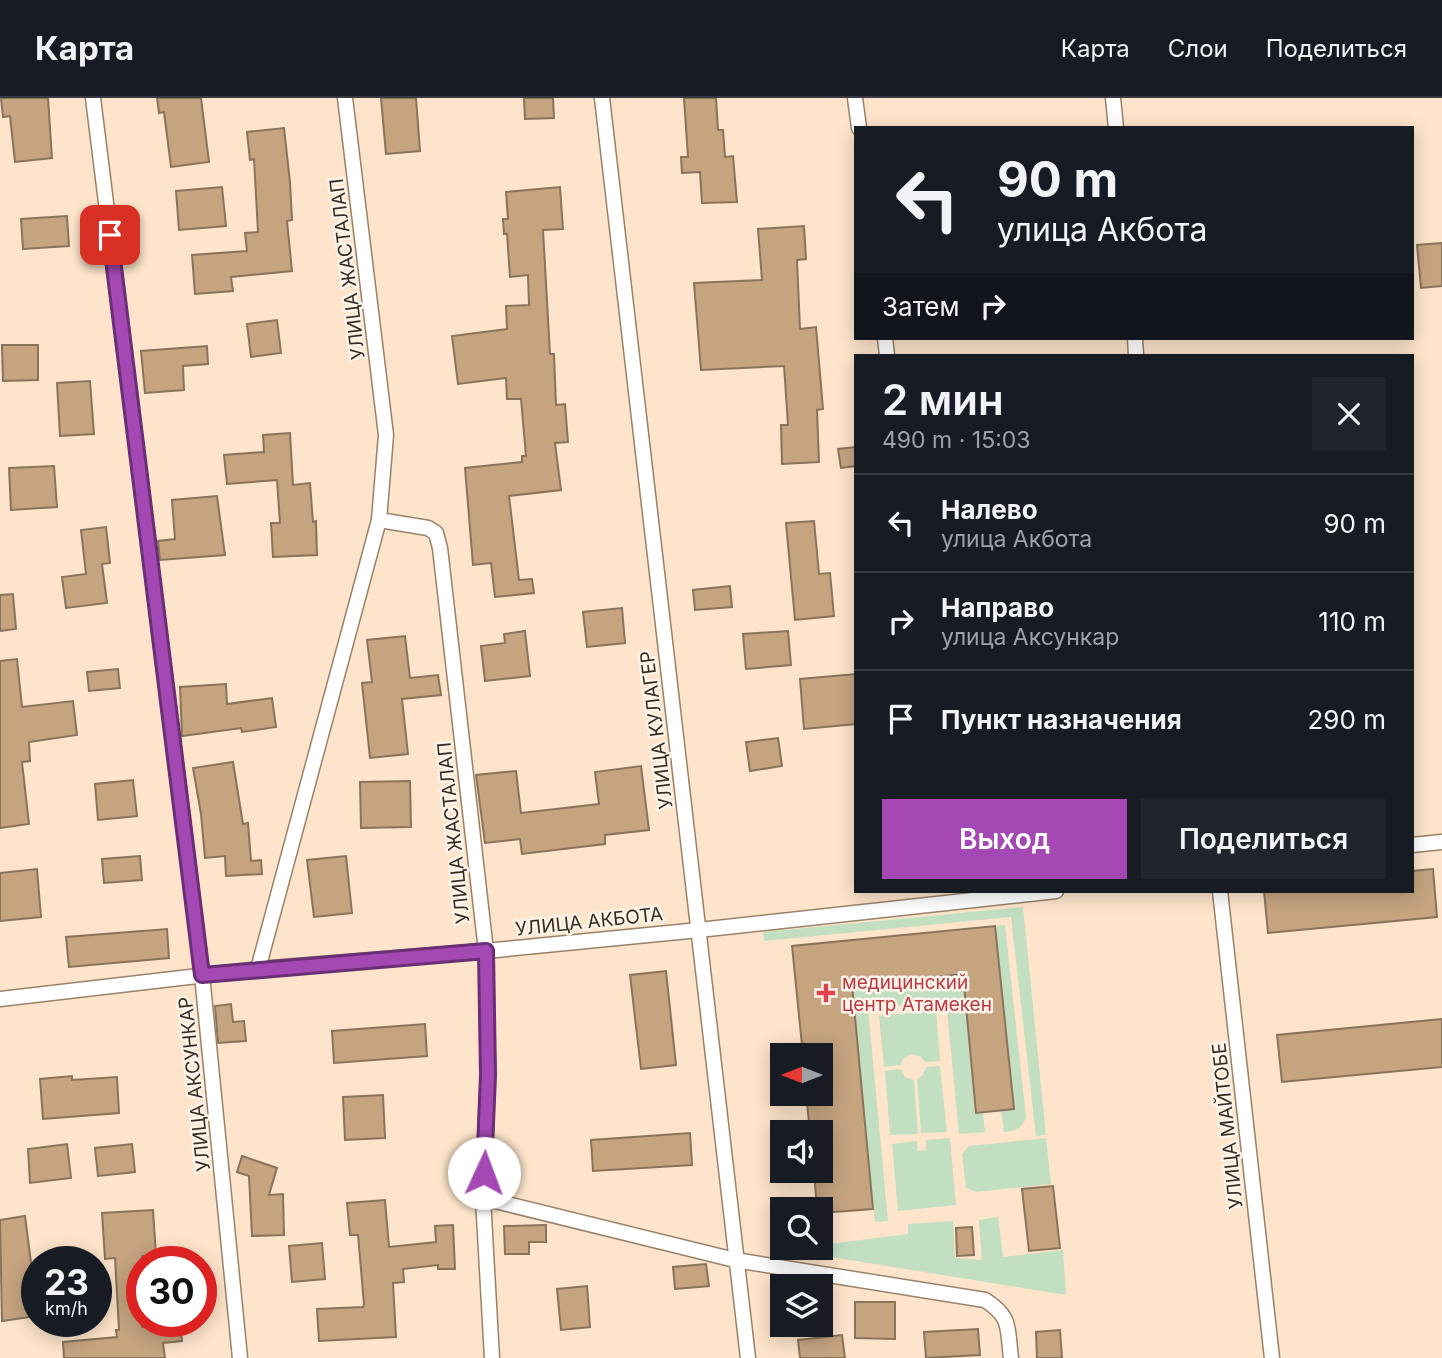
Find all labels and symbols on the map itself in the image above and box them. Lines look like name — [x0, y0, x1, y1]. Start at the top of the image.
street label: УЛИЦА ЖАСТАЛАП — [325, 177, 370, 361]
pin — [80, 205, 140, 265]
street label: УЛИЦА КУЛАГЕР — [635, 650, 678, 810]
street label: УЛИЦА ЖАСТАЛАП — [433, 741, 474, 925]
street label: УЛИЦА АКБОТА — [514, 902, 664, 941]
place label: медицинский центр Атамекен — [842, 971, 992, 1016]
marker: медицинский центр Атамекен — [816, 983, 836, 1003]
street label: УЛИЦА АКСУНКАР — [174, 995, 215, 1173]
street label: УЛИЦА МАЙТОБЕ — [1206, 1042, 1248, 1210]
north arrow — [770, 1043, 833, 1106]
position arrow — [447, 1136, 521, 1210]
speed limit sign: 30 — [126, 1246, 217, 1337]

